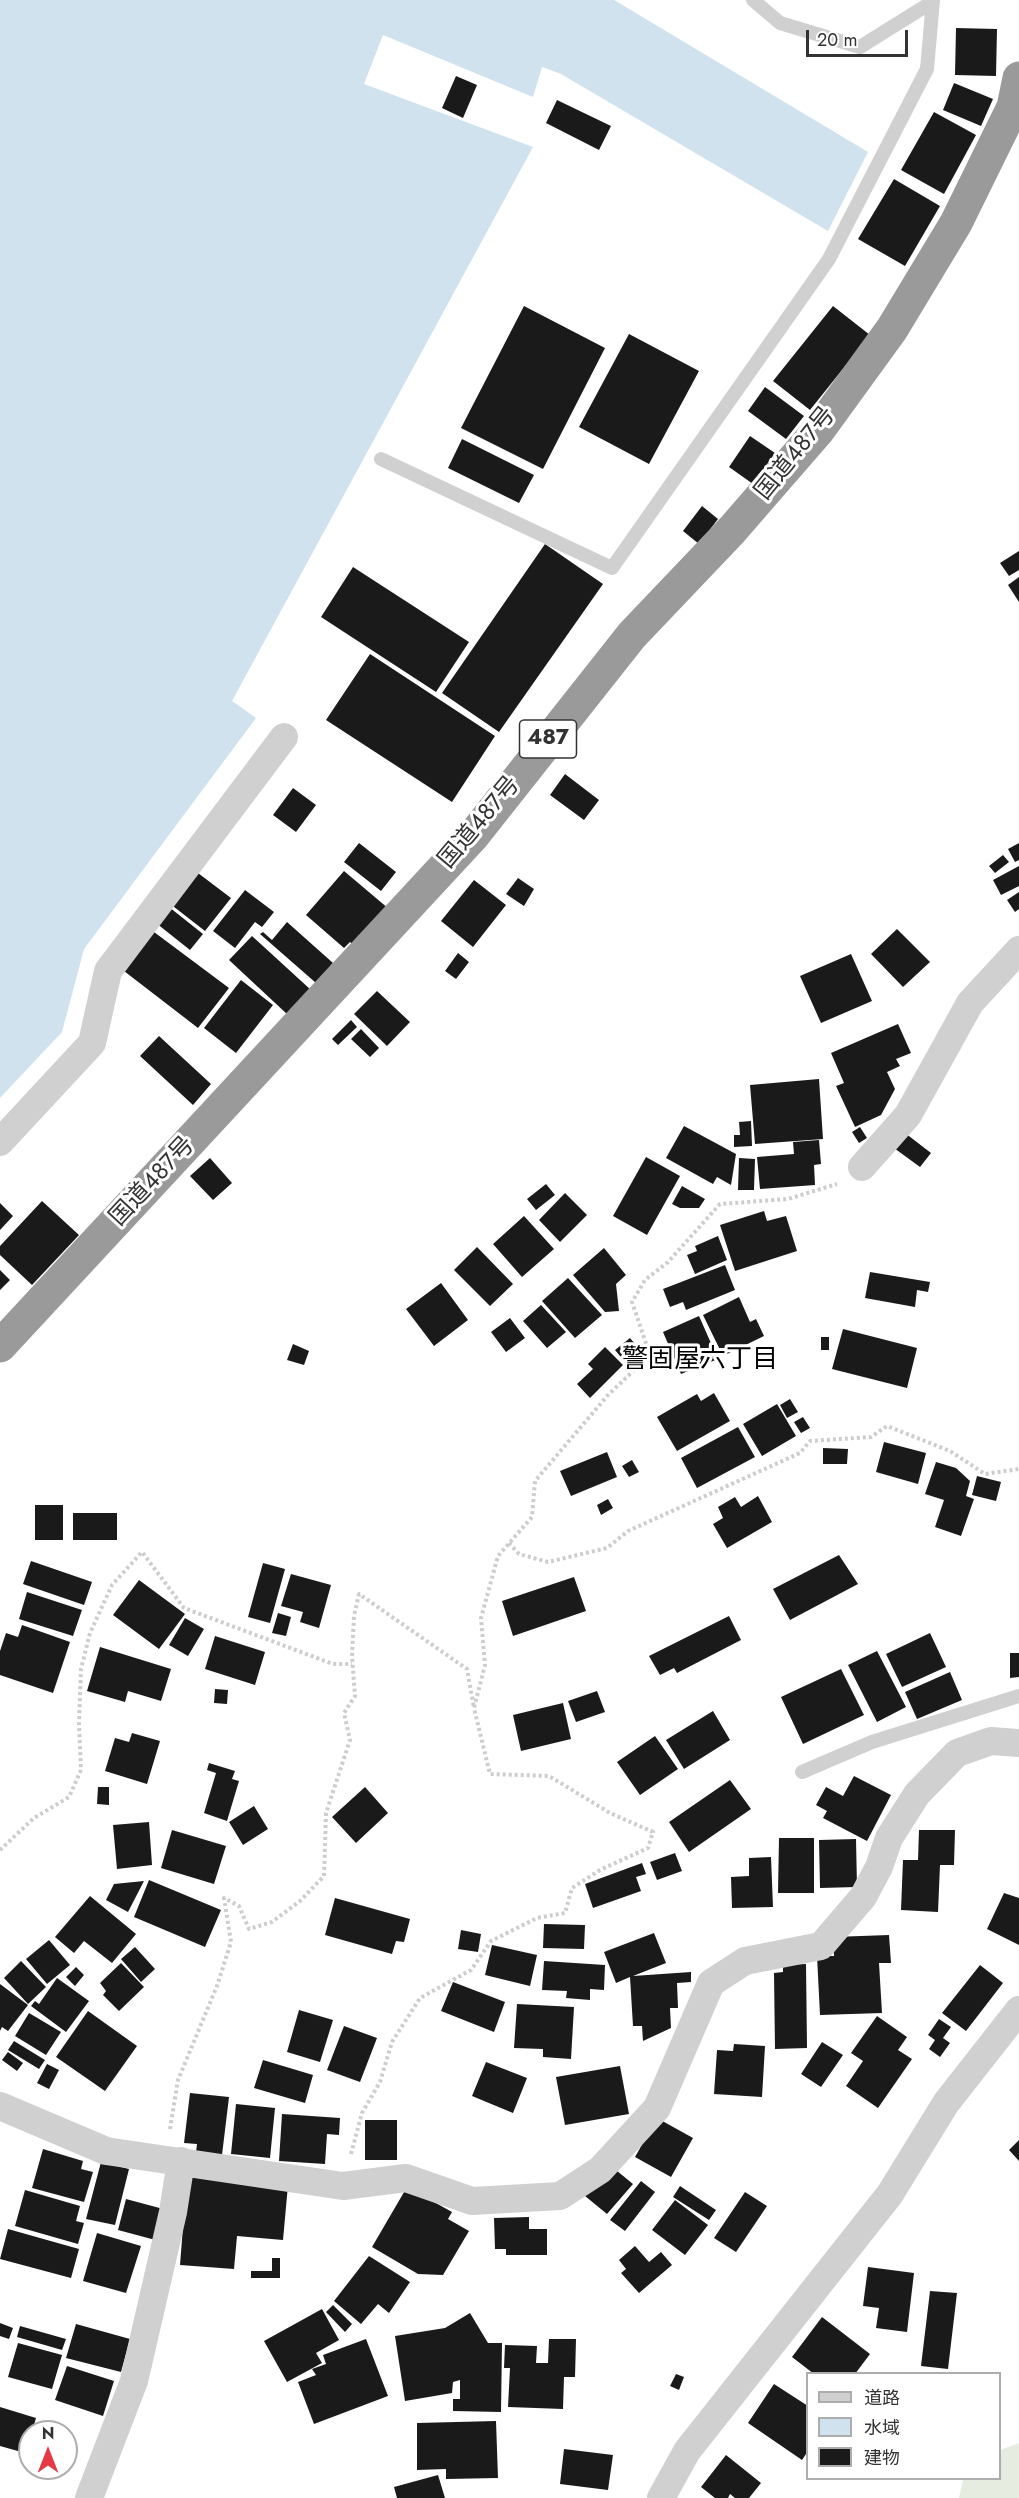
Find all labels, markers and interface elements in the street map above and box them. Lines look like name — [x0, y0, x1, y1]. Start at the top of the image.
scale bar — [809, 18, 911, 56]
text: 20 m — [817, 27, 857, 53]
street label: 国道487号 — [750, 402, 842, 506]
road number: 487 — [520, 720, 576, 758]
street label: 国道487号 — [433, 771, 527, 875]
street label: 国道487号 — [105, 1131, 201, 1233]
district label: 警固屋六丁目 — [622, 1345, 778, 1377]
legend — [806, 2372, 1001, 2480]
text: 道路 — [864, 2385, 900, 2411]
text: 水域 — [864, 2415, 900, 2441]
north arrow — [18, 2420, 78, 2480]
text: N — [42, 2422, 54, 2445]
text: 建物 — [864, 2445, 900, 2471]

